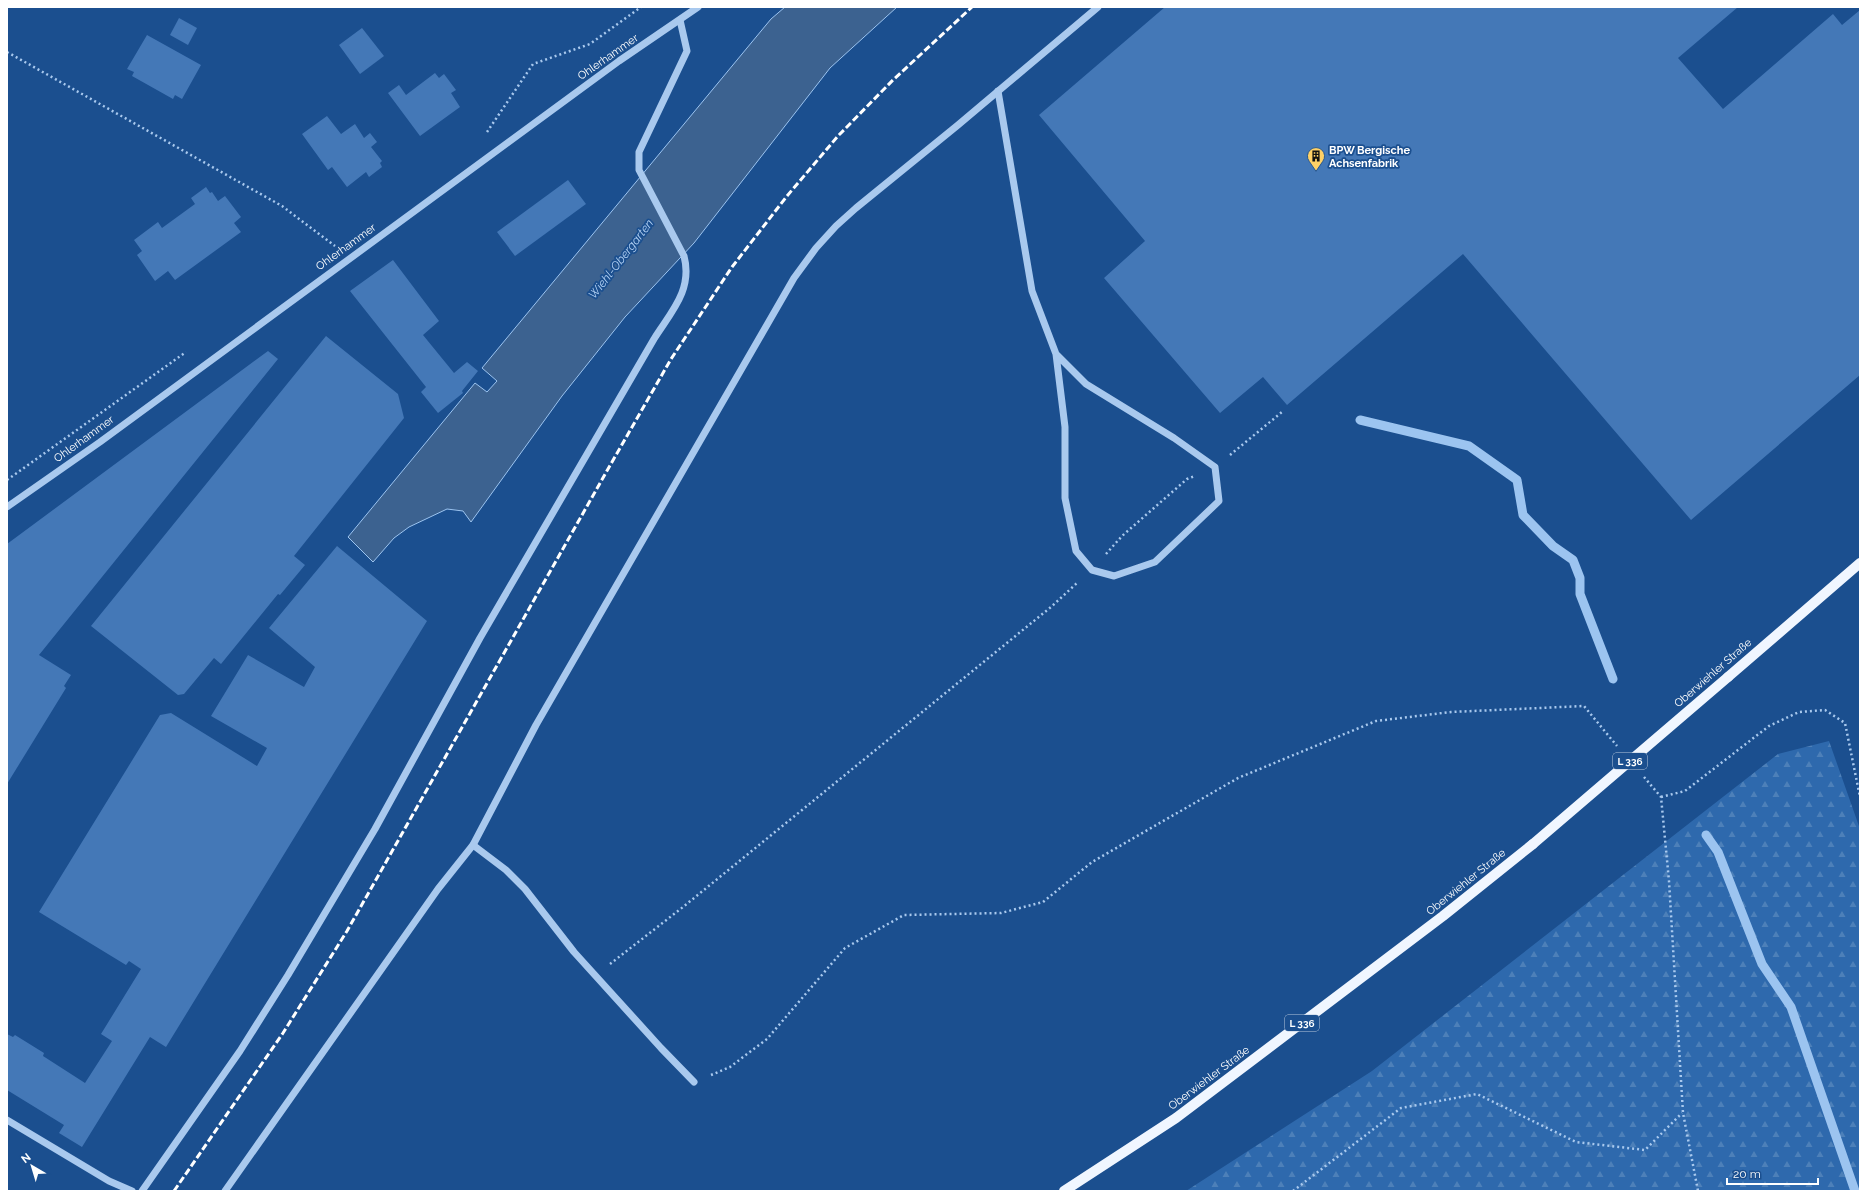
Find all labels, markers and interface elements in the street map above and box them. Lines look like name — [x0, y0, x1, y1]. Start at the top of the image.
street label: Ohlerhammer — [575, 31, 641, 83]
place label: BPW Bergische Achsenfabrik — [1329, 144, 1410, 170]
building icon: BPW Bergische Achsenfabrik — [1306, 146, 1326, 171]
water label: Wiehl-Obergarten — [586, 216, 657, 301]
street label: Ohlerhammer — [313, 221, 379, 273]
street label: Ohlerhammer — [51, 413, 117, 465]
street label: Oberwiehler Straße — [1672, 636, 1755, 710]
road number: L 336 — [1613, 753, 1647, 769]
street label: Oberwiehler Straße — [1424, 846, 1509, 918]
road number: L 336 — [1285, 1015, 1319, 1031]
street label: Oberwiehler Straße — [1166, 1043, 1252, 1113]
north arrow — [12, 1146, 52, 1186]
text: N — [19, 1151, 33, 1166]
scale bar — [1727, 1160, 1818, 1186]
text: 20 m — [1733, 1167, 1761, 1181]

